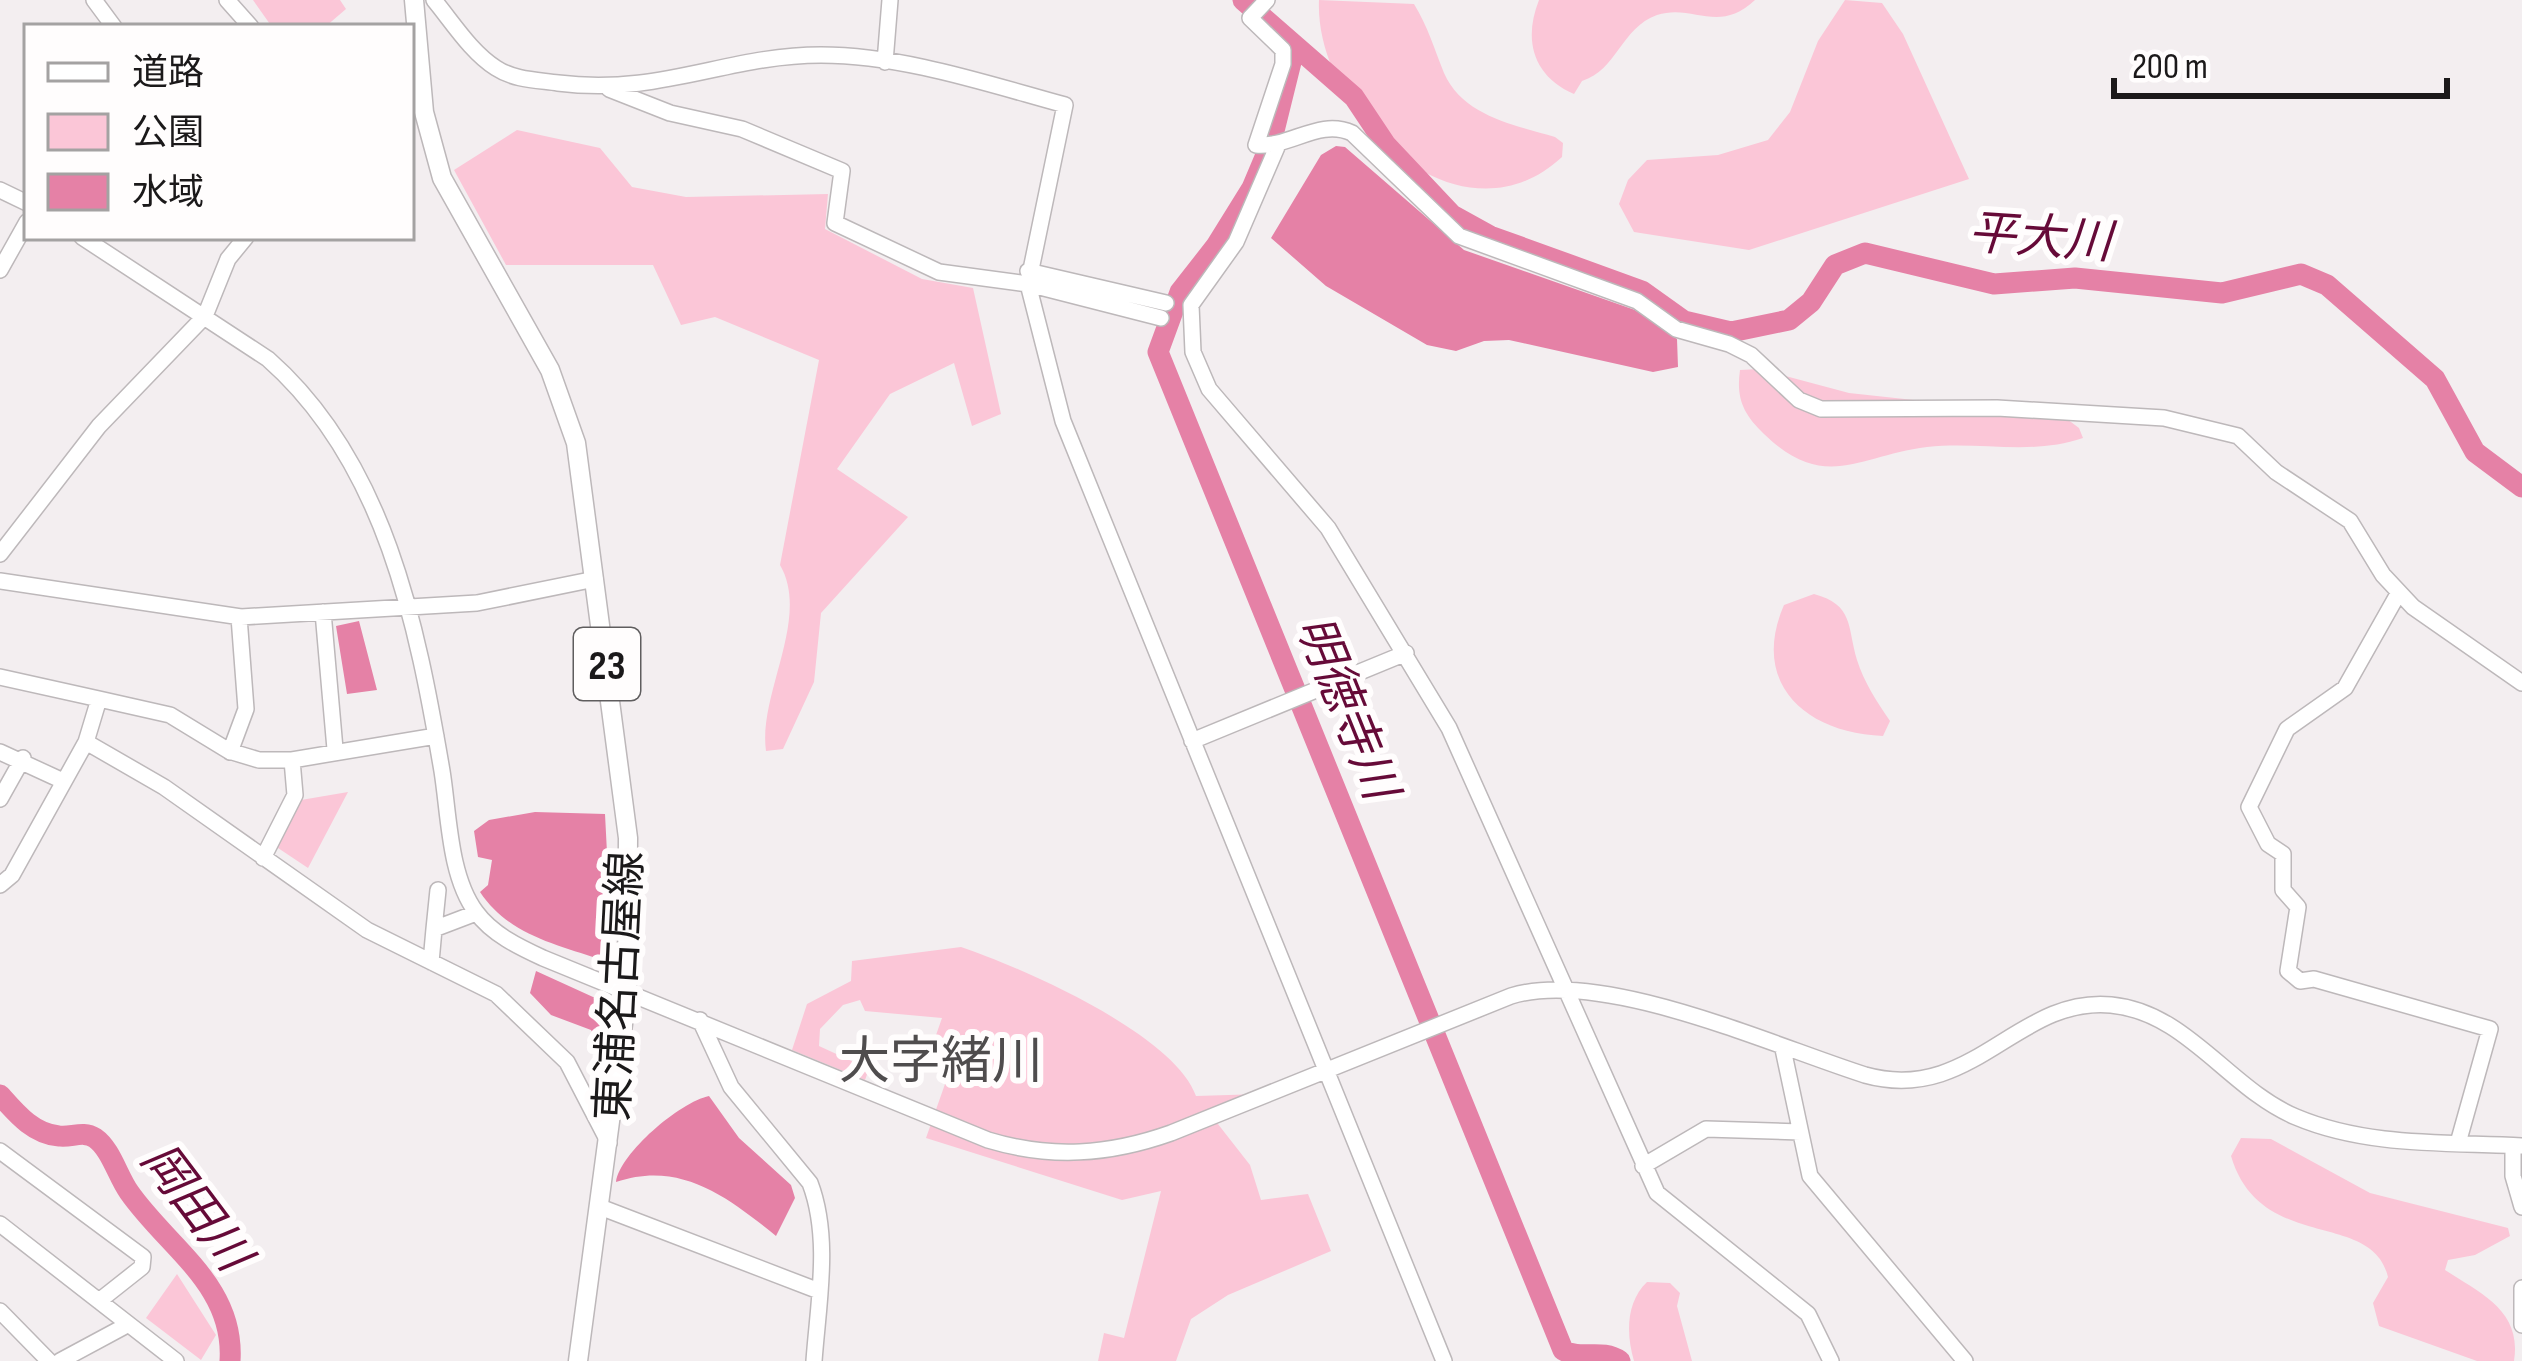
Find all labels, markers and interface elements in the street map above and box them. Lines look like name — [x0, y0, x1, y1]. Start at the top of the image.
legend — [24, 24, 414, 240]
scale bar — [2114, 24, 2447, 98]
text: 200 m — [2132, 46, 2208, 89]
text: 道路 — [132, 52, 204, 95]
text: 公園 — [132, 112, 204, 155]
text: 水域 — [132, 172, 204, 215]
water label: 平大川 — [1966, 205, 2119, 272]
water label: 明徳寺川 — [1283, 608, 1410, 812]
road number: 23 — [574, 628, 640, 700]
street label: 東浦名古屋線 — [586, 850, 655, 1122]
district label: 大字緒川 — [839, 1032, 1043, 1093]
water label: 岡田川 — [129, 1133, 264, 1286]

